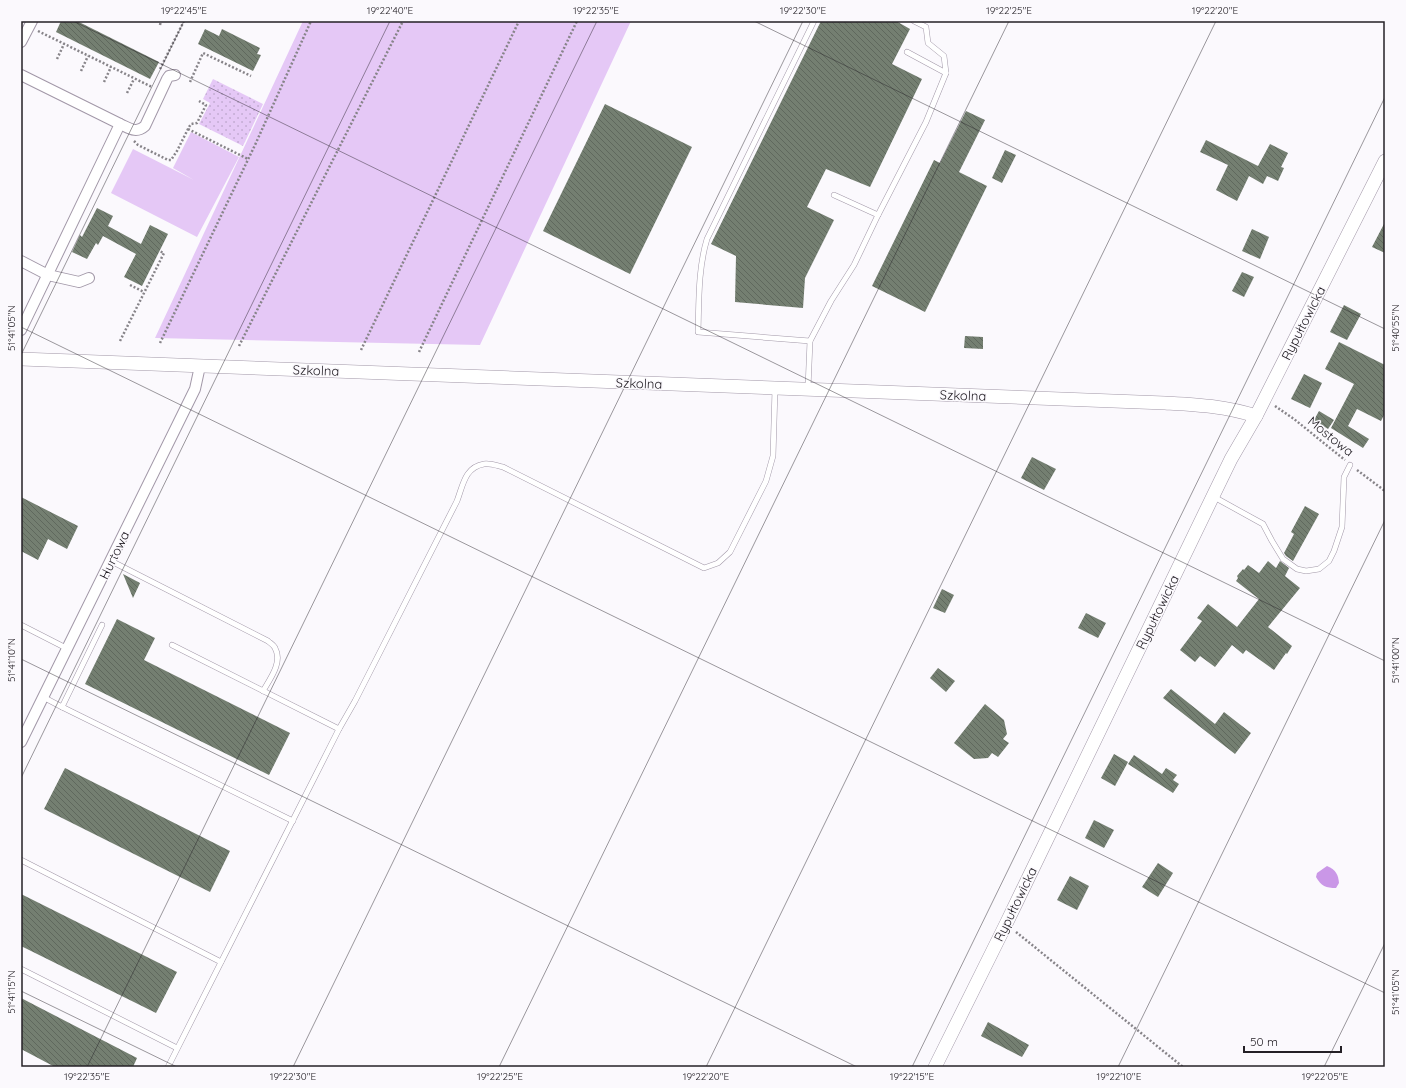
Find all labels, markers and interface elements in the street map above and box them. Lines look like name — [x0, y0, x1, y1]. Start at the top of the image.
text: 19°22'45"E — [161, 4, 207, 17]
text: 19°22'40"E — [367, 4, 413, 17]
text: 19°22'35"E — [573, 4, 619, 17]
text: 19°22'30"E — [780, 4, 826, 17]
text: 19°22'25"E — [986, 4, 1032, 17]
text: 19°22'20"E — [1192, 4, 1239, 17]
street label: Rypułtowicka — [1278, 283, 1328, 363]
text: 51°40'55"N — [1389, 304, 1402, 352]
text: 51°41'05"N — [5, 305, 18, 351]
street label: Szkolna — [293, 361, 339, 379]
street label: Szkolna — [616, 374, 662, 392]
street label: Szkolna — [940, 386, 986, 404]
street label: Mostowa — [1305, 413, 1357, 459]
street label: Hurtowa — [95, 528, 133, 582]
street label: Rypułtowicka — [1132, 572, 1182, 652]
text: 51°41'00"N — [1389, 637, 1402, 683]
text: 51°41'10"N — [5, 638, 18, 682]
street label: Rypułtowicka — [990, 864, 1040, 944]
text: 51°41'05"N — [1389, 969, 1402, 1015]
text: 51°41'15"N — [5, 970, 18, 1014]
scale bar — [1244, 1028, 1341, 1054]
text: 50 m — [1250, 1034, 1278, 1049]
text: 19°22'35"E — [64, 1070, 110, 1083]
text: 19°22'30"E — [270, 1070, 316, 1083]
text: 19°22'25"E — [477, 1070, 523, 1083]
text: 19°22'20"E — [683, 1070, 730, 1083]
text: 19°22'15"E — [890, 1070, 934, 1083]
text: 19°22'10"E — [1097, 1070, 1142, 1083]
text: 19°22'05"E — [1302, 1070, 1349, 1083]

